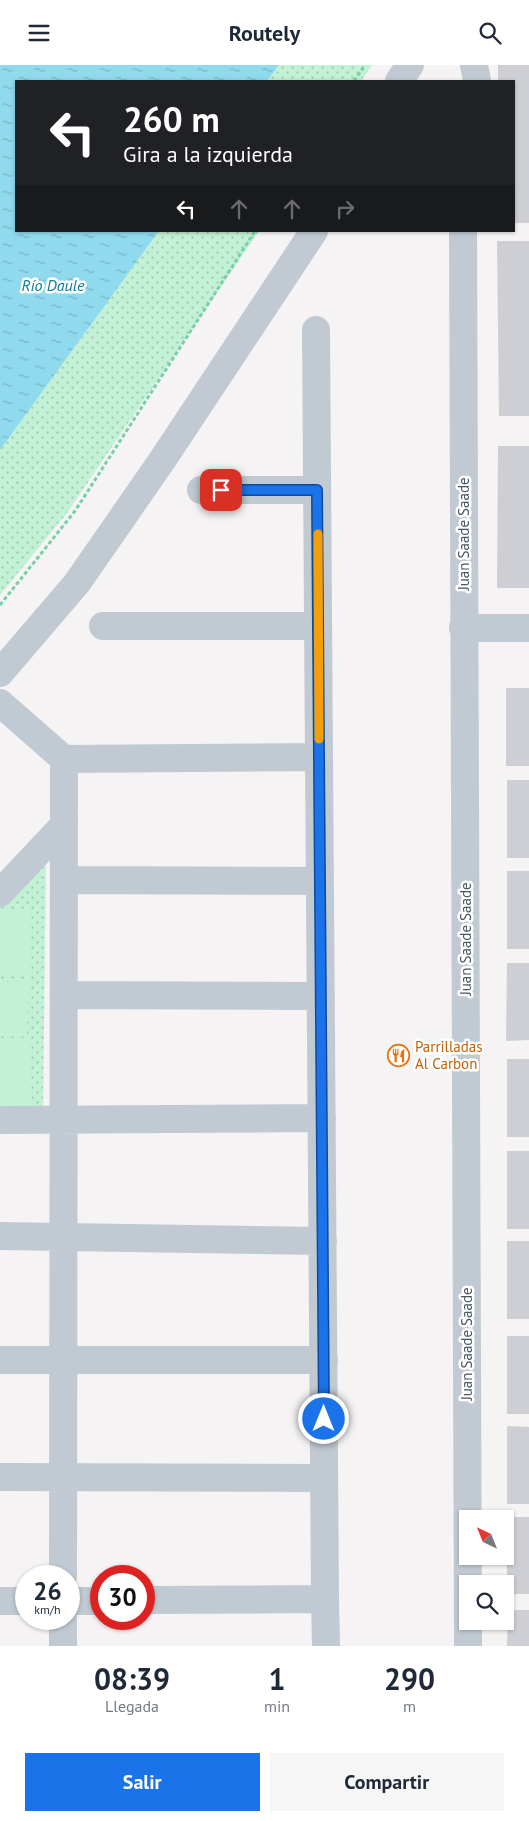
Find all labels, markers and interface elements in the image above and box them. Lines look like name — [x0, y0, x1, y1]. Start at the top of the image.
icon: menu — [25, 19, 53, 47]
text: Routely — [229, 19, 300, 47]
icon: search — [476, 19, 504, 47]
text: 260 m — [123, 96, 220, 142]
icon: left — [40, 100, 105, 165]
text: Gira a la izquierda — [123, 140, 293, 168]
icon: left — [172, 195, 200, 223]
icon: ahead — [225, 195, 253, 223]
icon: ahead — [278, 195, 306, 223]
icon: right — [331, 195, 359, 223]
water label: Río Daule — [22, 275, 85, 295]
pin — [200, 469, 242, 511]
icon: arrive — [207, 476, 235, 504]
street label: Juan Saade Saade — [454, 477, 473, 592]
street label: Juan Saade Saade — [456, 882, 475, 997]
place label: Parrilladas Al Carbon — [415, 1037, 483, 1073]
restaurant icon: Parrilladas Al Carbon — [387, 1043, 411, 1067]
street label: Juan Saade Saade — [457, 1287, 476, 1402]
position arrow — [297, 1392, 349, 1444]
north arrow — [459, 1510, 514, 1565]
map controls — [459, 1510, 514, 1630]
speed limit sign: 30 — [90, 1565, 155, 1630]
text: 26 — [33, 1575, 62, 1607]
button: search — [459, 1575, 514, 1630]
text: km/h — [34, 1602, 61, 1617]
text: 08:39 — [94, 1659, 170, 1698]
text: 1 — [269, 1659, 286, 1698]
text: 290 — [384, 1659, 435, 1698]
text: Llegada — [105, 1696, 159, 1716]
text: min — [264, 1696, 290, 1716]
text: m — [403, 1696, 416, 1716]
button: Salir — [25, 1753, 260, 1811]
button: Compartir — [270, 1753, 504, 1811]

